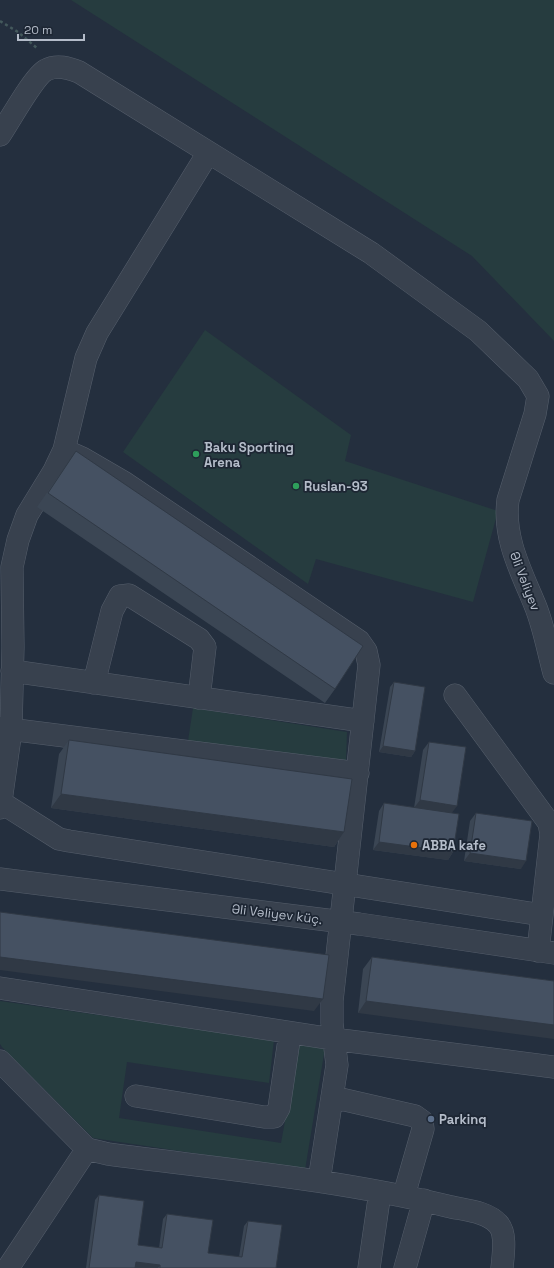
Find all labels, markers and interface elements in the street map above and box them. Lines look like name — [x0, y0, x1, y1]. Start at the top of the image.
scale bar — [18, 16, 84, 42]
text: 20 m — [24, 22, 52, 38]
place label: Baku Sporting Arena — [204, 439, 294, 471]
marker: Baku Sporting Arena — [191, 449, 201, 459]
place label: Ruslan-93 — [304, 478, 368, 495]
marker: Ruslan-93 — [291, 481, 301, 491]
street label: Əli Vəliyev — [506, 549, 544, 613]
place label: ABBA kafe — [422, 837, 486, 854]
marker: ABBA kafe — [409, 840, 419, 850]
street label: Əli Vəliyev küç. — [231, 900, 323, 928]
place label: Parkinq — [439, 1111, 486, 1128]
marker: Parkinq — [426, 1114, 436, 1124]

